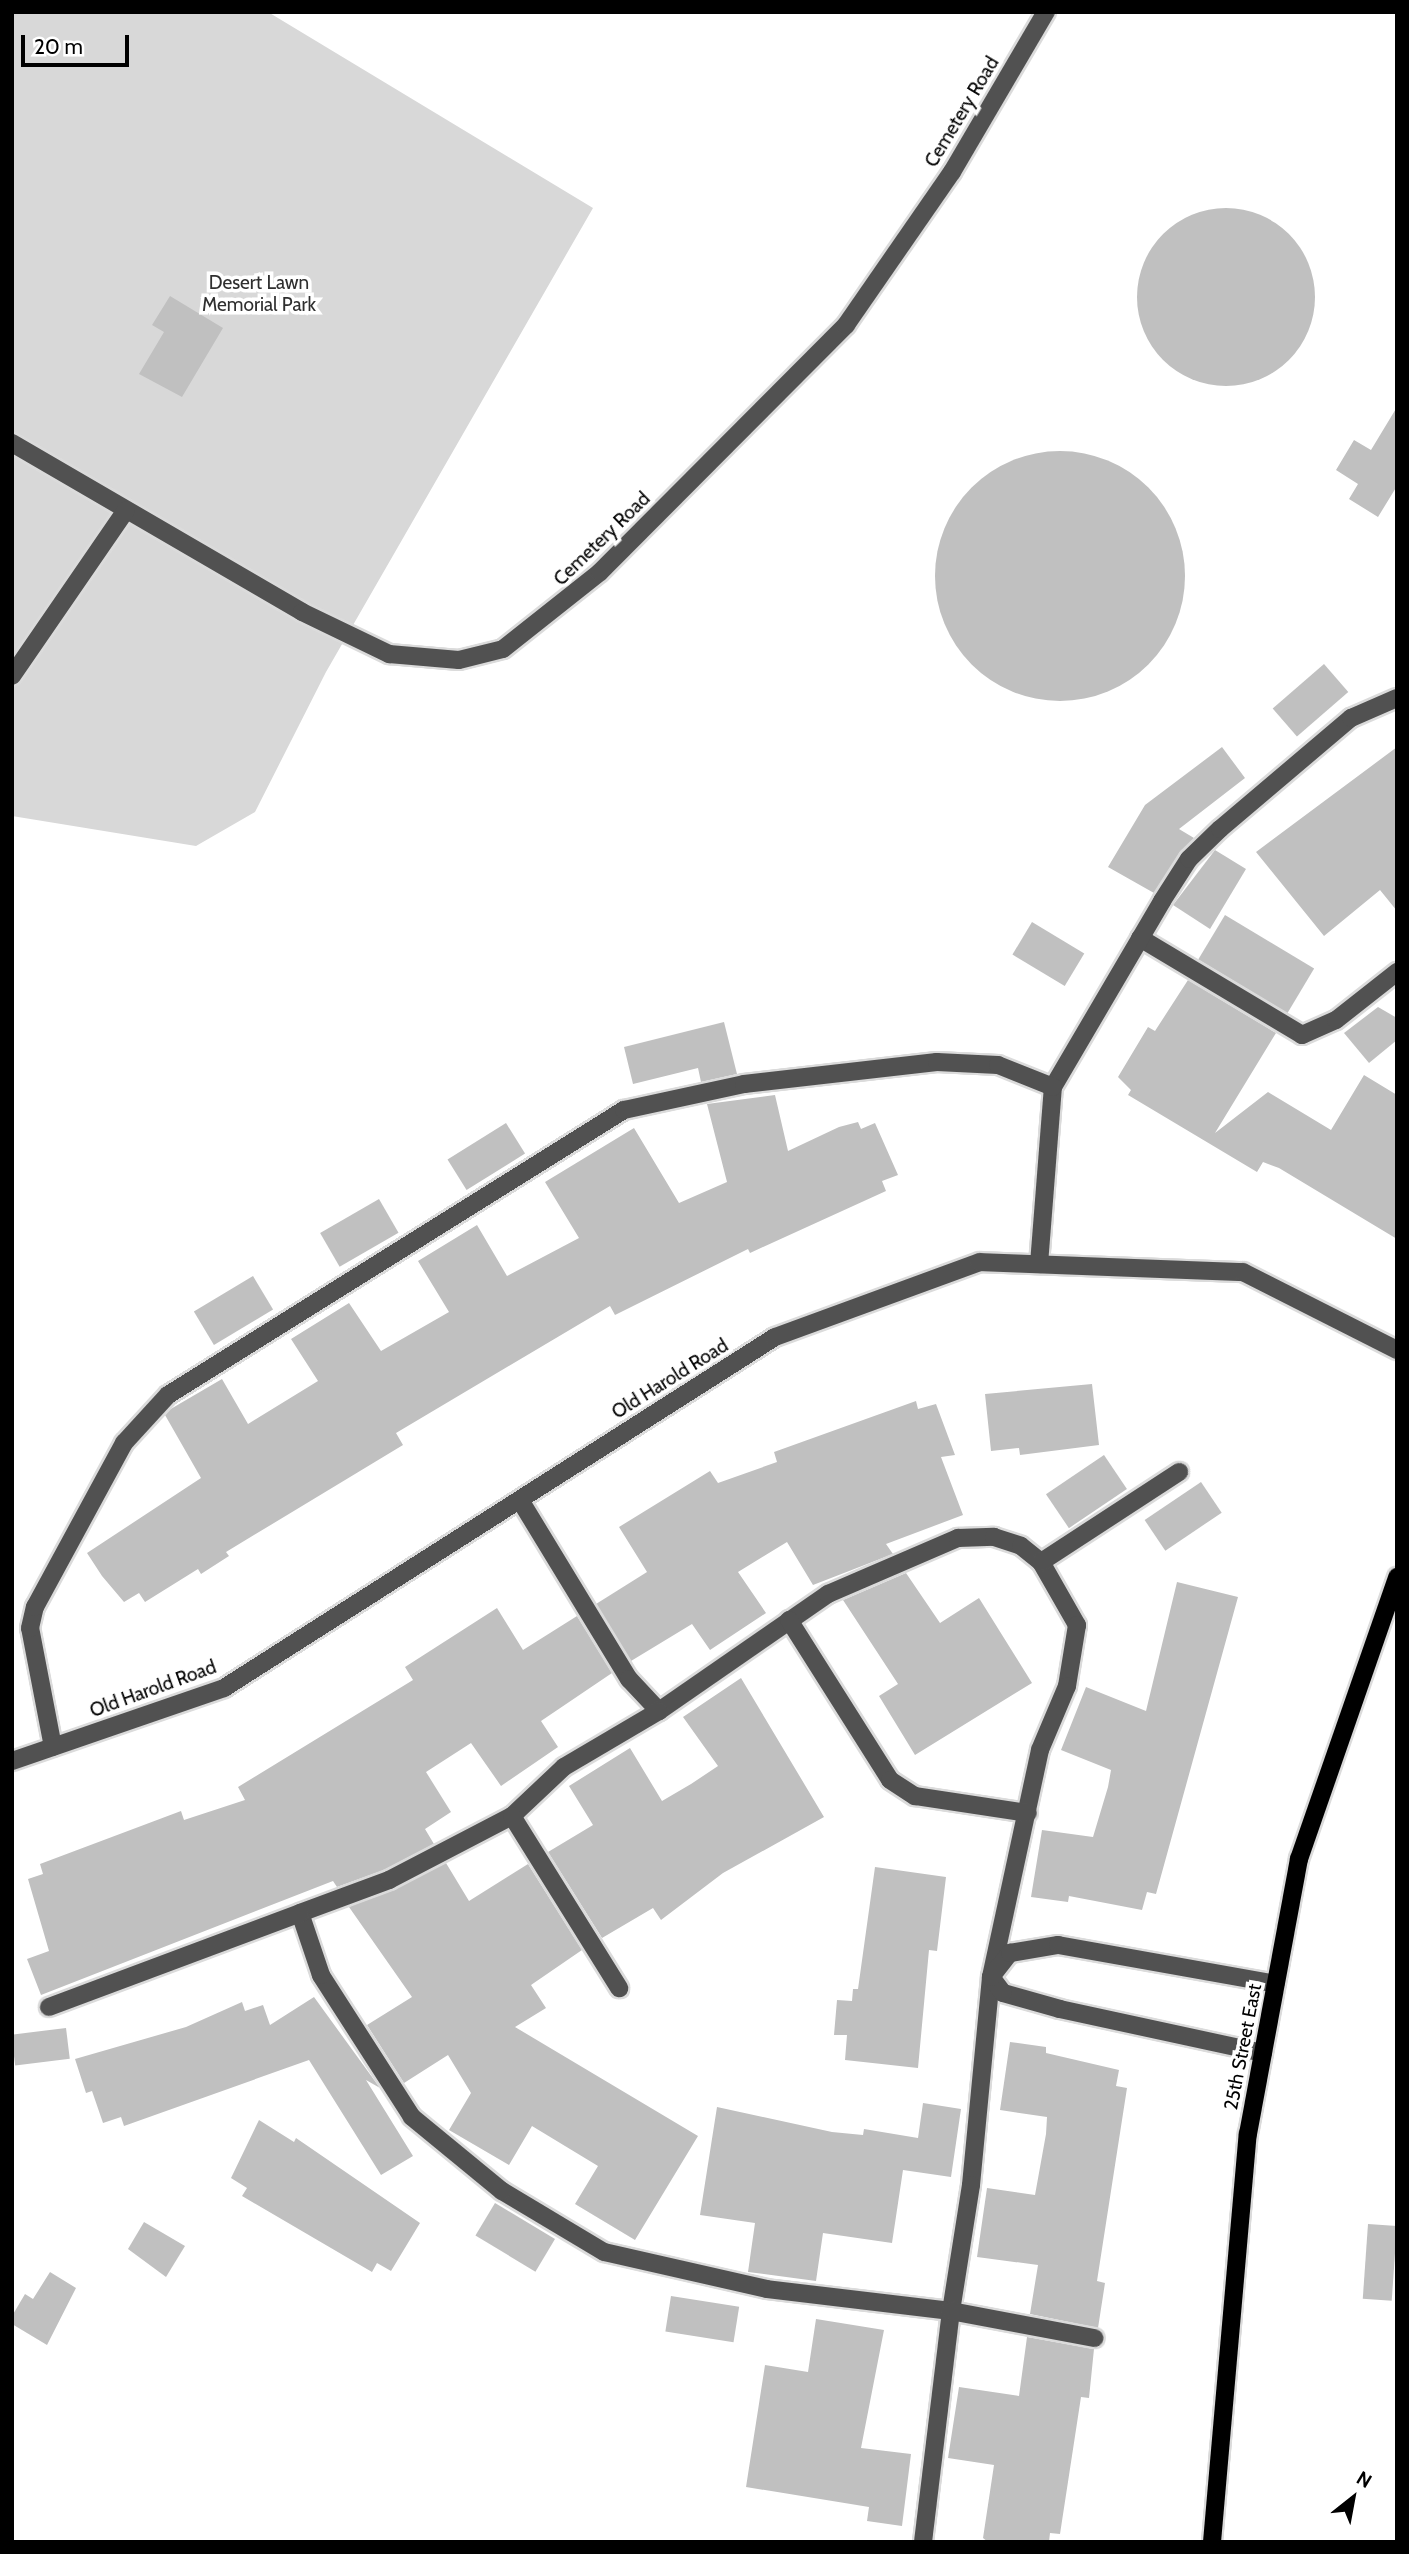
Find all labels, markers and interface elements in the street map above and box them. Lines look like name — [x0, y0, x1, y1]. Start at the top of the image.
scale bar — [24, 21, 133, 65]
text: 20 m — [34, 34, 83, 59]
street label: Cemetery Road — [920, 53, 1004, 171]
park label: Desert Lawn Memorial Park — [202, 272, 316, 316]
street label: Cemetery Road — [549, 487, 655, 591]
street label: Old Harold Road — [608, 1334, 732, 1424]
street label: Old Harold Road — [87, 1656, 219, 1722]
street label: 25th Street East — [1220, 1982, 1266, 2112]
north arrow — [1318, 2463, 1388, 2533]
text: N — [1352, 2466, 1376, 2493]

